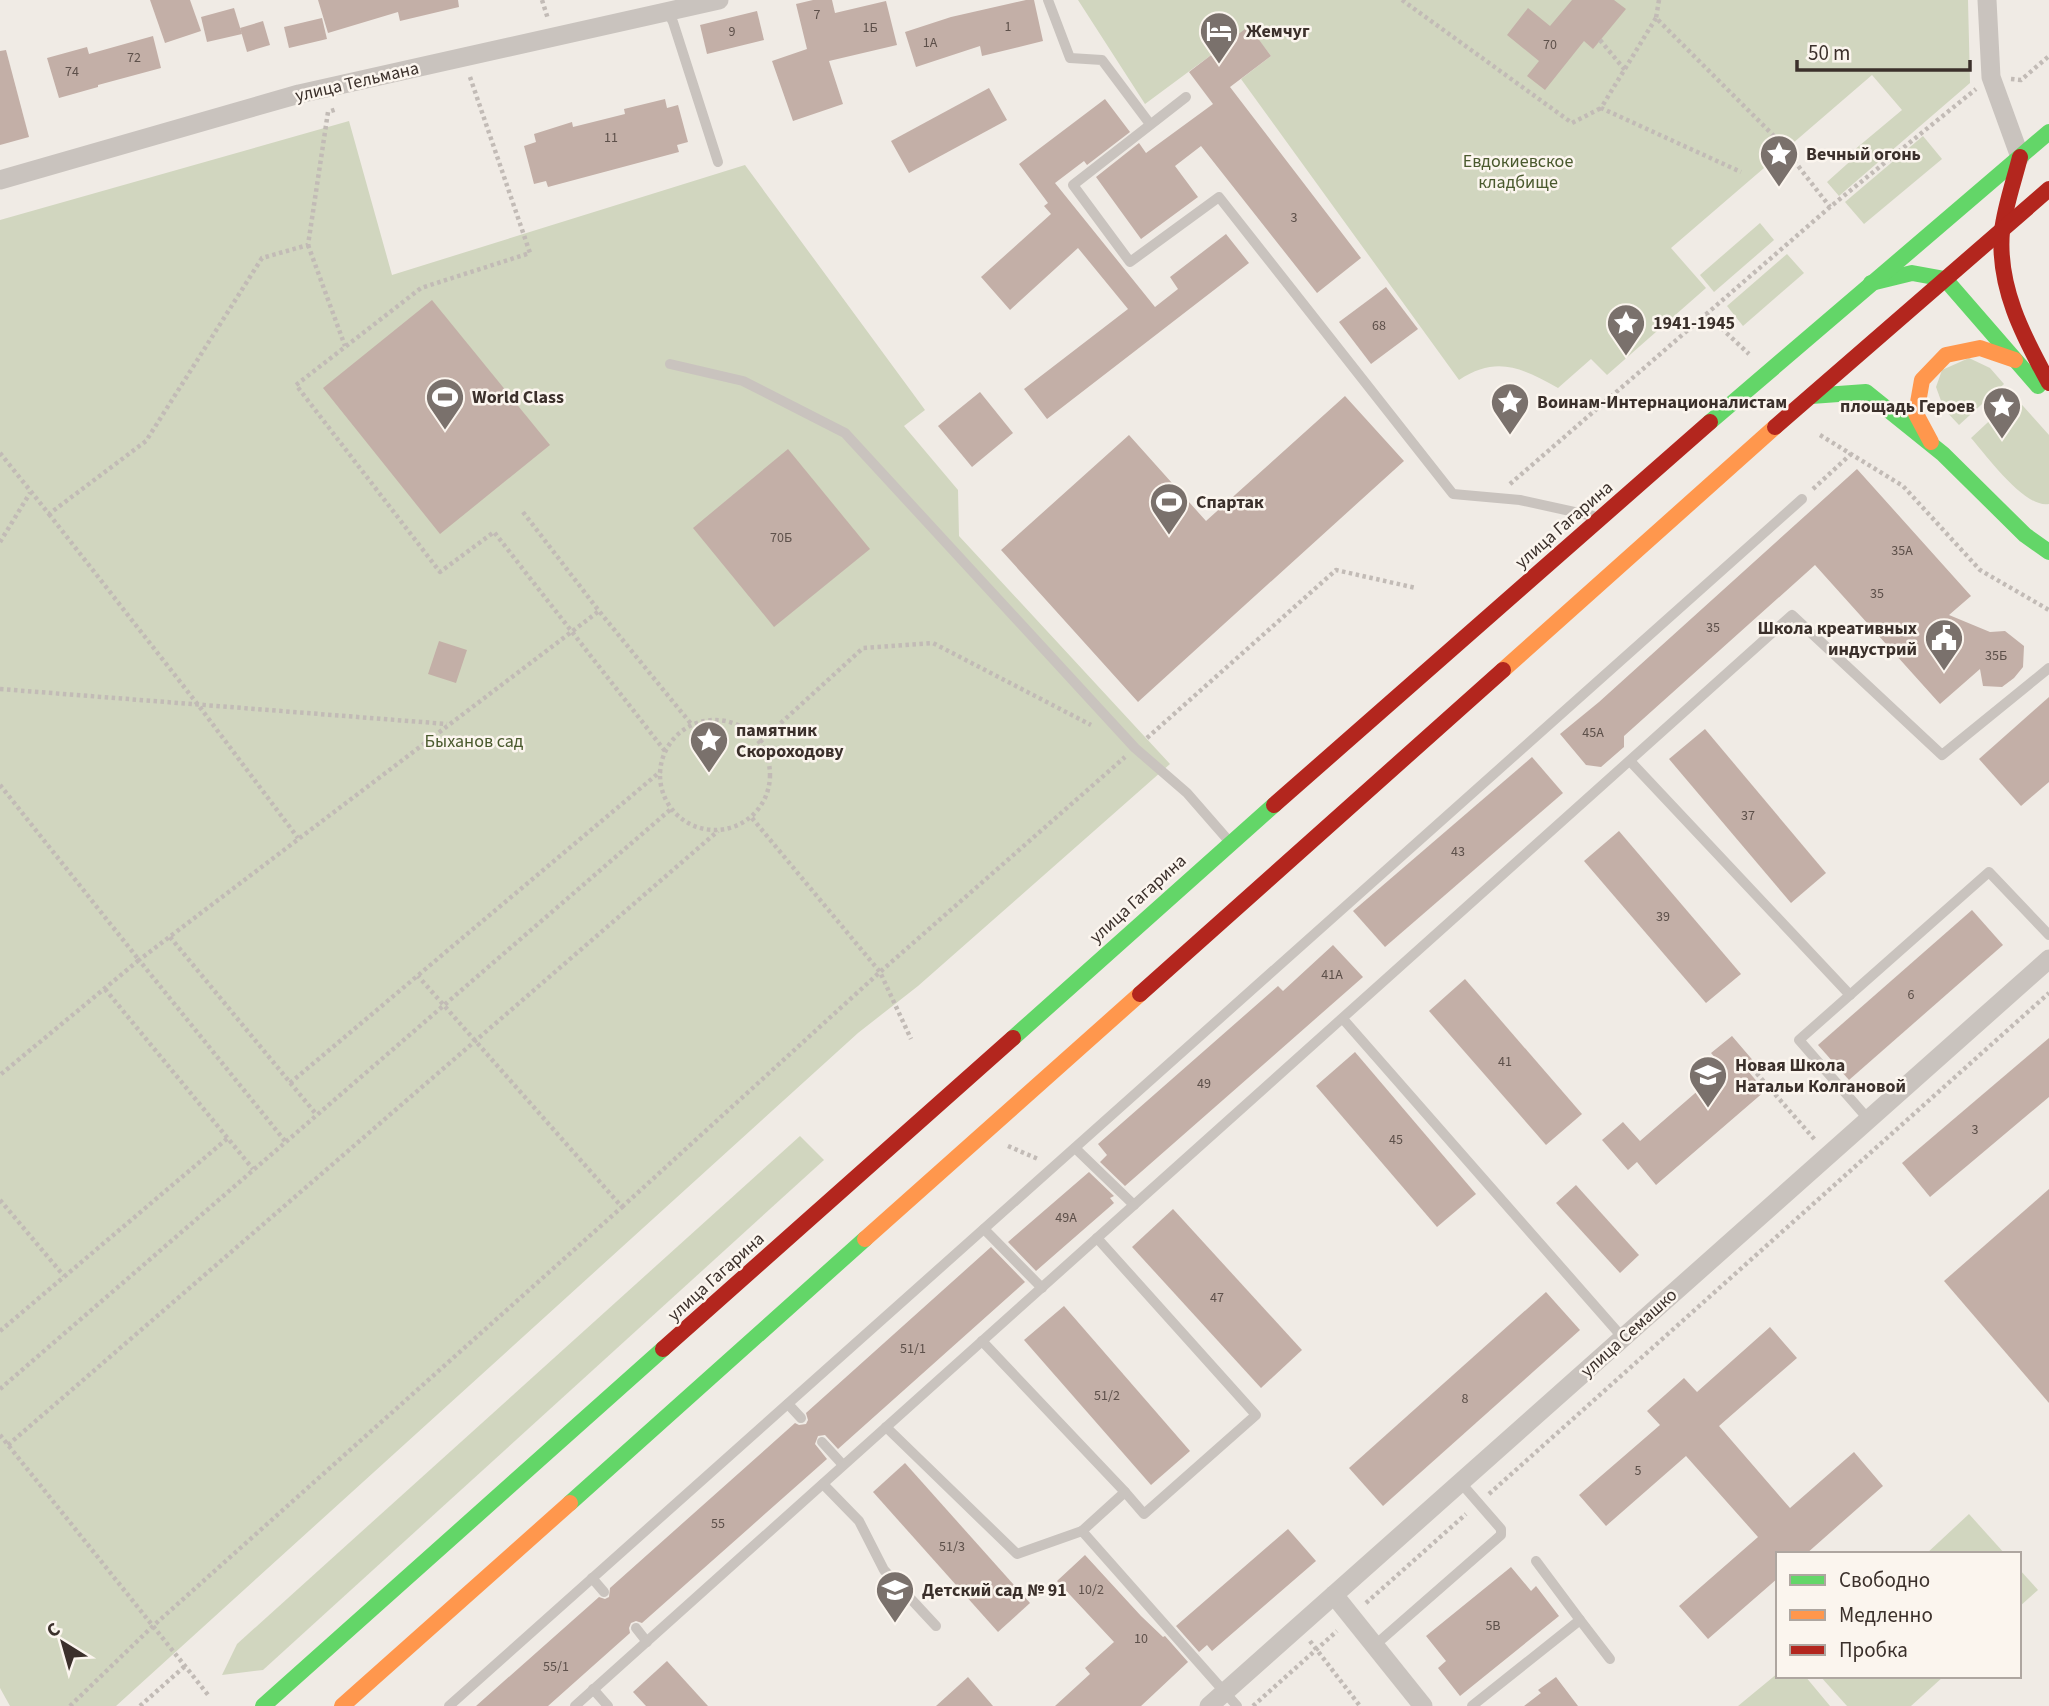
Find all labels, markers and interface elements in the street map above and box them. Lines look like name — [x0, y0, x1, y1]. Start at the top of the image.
house number: 7 — [814, 5, 821, 25]
hotel icon: Жемчуг — [1198, 10, 1240, 65]
house number: 1 — [1005, 17, 1012, 37]
house number: 1Б — [862, 18, 878, 38]
place label: Жемчуг — [1246, 19, 1310, 44]
house number: 9 — [729, 22, 736, 42]
scale bar — [1797, 28, 1970, 72]
house number: 1А — [923, 33, 938, 53]
house number: 70 — [1543, 35, 1557, 55]
text: 50 m — [1808, 38, 1850, 68]
house number: 72 — [127, 48, 141, 68]
street label: улица Тельмана — [293, 56, 421, 108]
house number: 74 — [65, 62, 79, 82]
house number: 11 — [604, 128, 618, 148]
place icon: Вечный огонь — [1758, 133, 1800, 188]
place label: Вечный огонь — [1806, 142, 1921, 167]
park label: Евдокиевское кладбище — [1463, 149, 1573, 195]
house number: 3 — [1291, 208, 1298, 228]
place icon: 1941-1945 — [1605, 302, 1647, 357]
place label: 1941-1945 — [1653, 311, 1735, 336]
house number: 68 — [1372, 316, 1386, 336]
sports icon: World Class — [424, 376, 466, 431]
place icon: Воинам-Интернационалистам — [1489, 381, 1531, 436]
place label: World Class — [472, 385, 564, 410]
place icon: площадь Героев — [1981, 385, 2023, 440]
place label: Воинам-Интернационалистам — [1537, 390, 1787, 415]
place label: площадь Героев — [1840, 394, 1975, 419]
street label: улица Гагарина — [1510, 475, 1618, 575]
sports icon: Спартак — [1148, 481, 1190, 536]
place label: Спартак — [1196, 490, 1264, 515]
house number: 70Б — [770, 528, 792, 548]
house number: 35А — [1891, 541, 1913, 561]
house number: 35 — [1870, 584, 1884, 604]
place label: Школа креативных индустрий — [1757, 616, 1917, 662]
public building icon: Школа креативных индустрий — [1923, 617, 1965, 672]
house number: 35 — [1706, 618, 1720, 638]
house number: 35Б — [1985, 646, 2007, 666]
place label: памятник Скороходову — [736, 718, 844, 764]
place icon: памятник Скороходову — [688, 719, 730, 774]
house number: 45А — [1582, 723, 1604, 743]
park label: Быханов сад — [425, 729, 524, 754]
house number: 37 — [1741, 806, 1755, 826]
house number: 43 — [1451, 842, 1465, 862]
street label: улица Гагарина — [1084, 849, 1192, 949]
house number: 39 — [1656, 907, 1670, 927]
house number: 41А — [1321, 965, 1343, 985]
house number: 6 — [1908, 985, 1915, 1005]
house number: 41 — [1498, 1052, 1512, 1072]
place label: Новая Школа Натальи Колгановой — [1735, 1053, 1906, 1099]
school or university icon: Новая Школа Натальи Колгановой — [1687, 1054, 1729, 1109]
house number: 49 — [1197, 1074, 1211, 1094]
house number: 3 — [1972, 1120, 1979, 1140]
house number: 45 — [1389, 1130, 1403, 1150]
house number: 49А — [1055, 1208, 1077, 1228]
street label: улица Гагарина — [662, 1227, 770, 1327]
street label: улица Семашко — [1575, 1283, 1683, 1383]
house number: 47 — [1210, 1288, 1224, 1308]
house number: 51/1 — [900, 1339, 926, 1359]
house number: 51/2 — [1094, 1386, 1120, 1406]
house number: 8 — [1462, 1389, 1469, 1409]
house number: 5 — [1635, 1461, 1642, 1481]
house number: 55 — [711, 1514, 725, 1534]
house number: 51/3 — [939, 1537, 965, 1557]
legend — [1776, 1552, 2021, 1678]
text: Свободно — [1839, 1565, 1930, 1595]
school or university icon: Детский сад № 91 — [874, 1569, 916, 1624]
place label: Детский сад № 91 — [922, 1578, 1067, 1603]
house number: 10/2 — [1078, 1580, 1104, 1600]
text: Медленно — [1839, 1600, 1933, 1630]
north arrow — [28, 1608, 98, 1678]
house number: 5В — [1485, 1616, 1501, 1636]
text: С — [41, 1617, 66, 1645]
house number: 10 — [1134, 1629, 1148, 1649]
text: Пробка — [1839, 1635, 1908, 1665]
house number: 55/1 — [543, 1657, 569, 1677]

